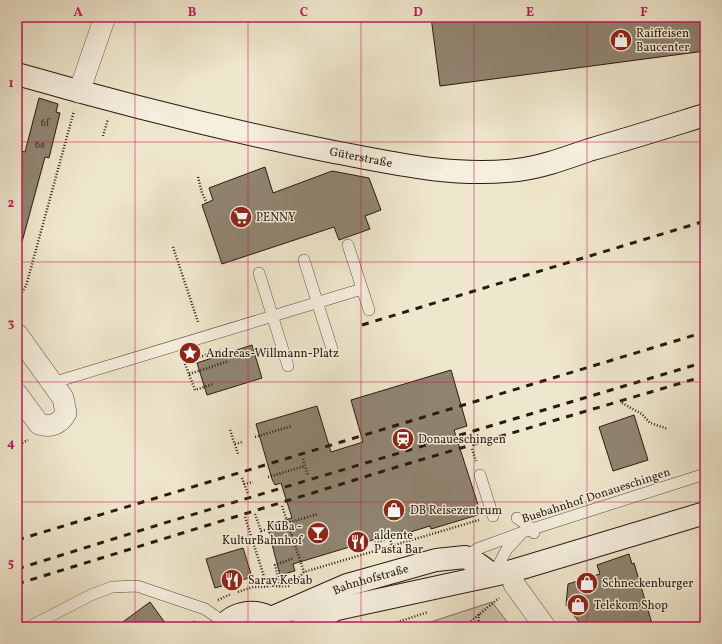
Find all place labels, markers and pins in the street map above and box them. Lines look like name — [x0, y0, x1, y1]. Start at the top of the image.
place label: Raiffeisen Baucenter — [636, 26, 689, 56]
shop icon: Raiffeisen Baucenter — [608, 27, 634, 53]
supermarket icon: PENNY — [228, 204, 254, 230]
place label: PENNY — [256, 210, 296, 226]
place icon: Andreas-Willmann-Platz — [177, 340, 203, 366]
place label: Andreas-Willmann-Platz — [206, 346, 339, 362]
station icon: Donaueschingen — [390, 426, 416, 452]
place label: Donaueschingen — [418, 432, 506, 448]
shop icon: DB Reisezentrum — [381, 497, 407, 523]
place label: DB Reisezentrum — [410, 503, 503, 519]
place label: KuBa - KulturBahnhof — [222, 519, 304, 549]
bar icon: KuBa - KulturBahnhof — [305, 520, 331, 546]
place label: aldente Pasta Bar — [374, 528, 423, 558]
restaurant icon: aldente Pasta Bar — [345, 529, 371, 555]
restaurant icon: Saray Kebab — [219, 567, 245, 593]
shop icon: Schneckenburger — [574, 570, 600, 596]
place label: Saray Kebab — [248, 573, 313, 589]
place label: Schneckenburger — [602, 576, 693, 592]
shop icon: Telekom Shop — [565, 592, 591, 618]
place label: Telekom Shop — [594, 598, 668, 614]

